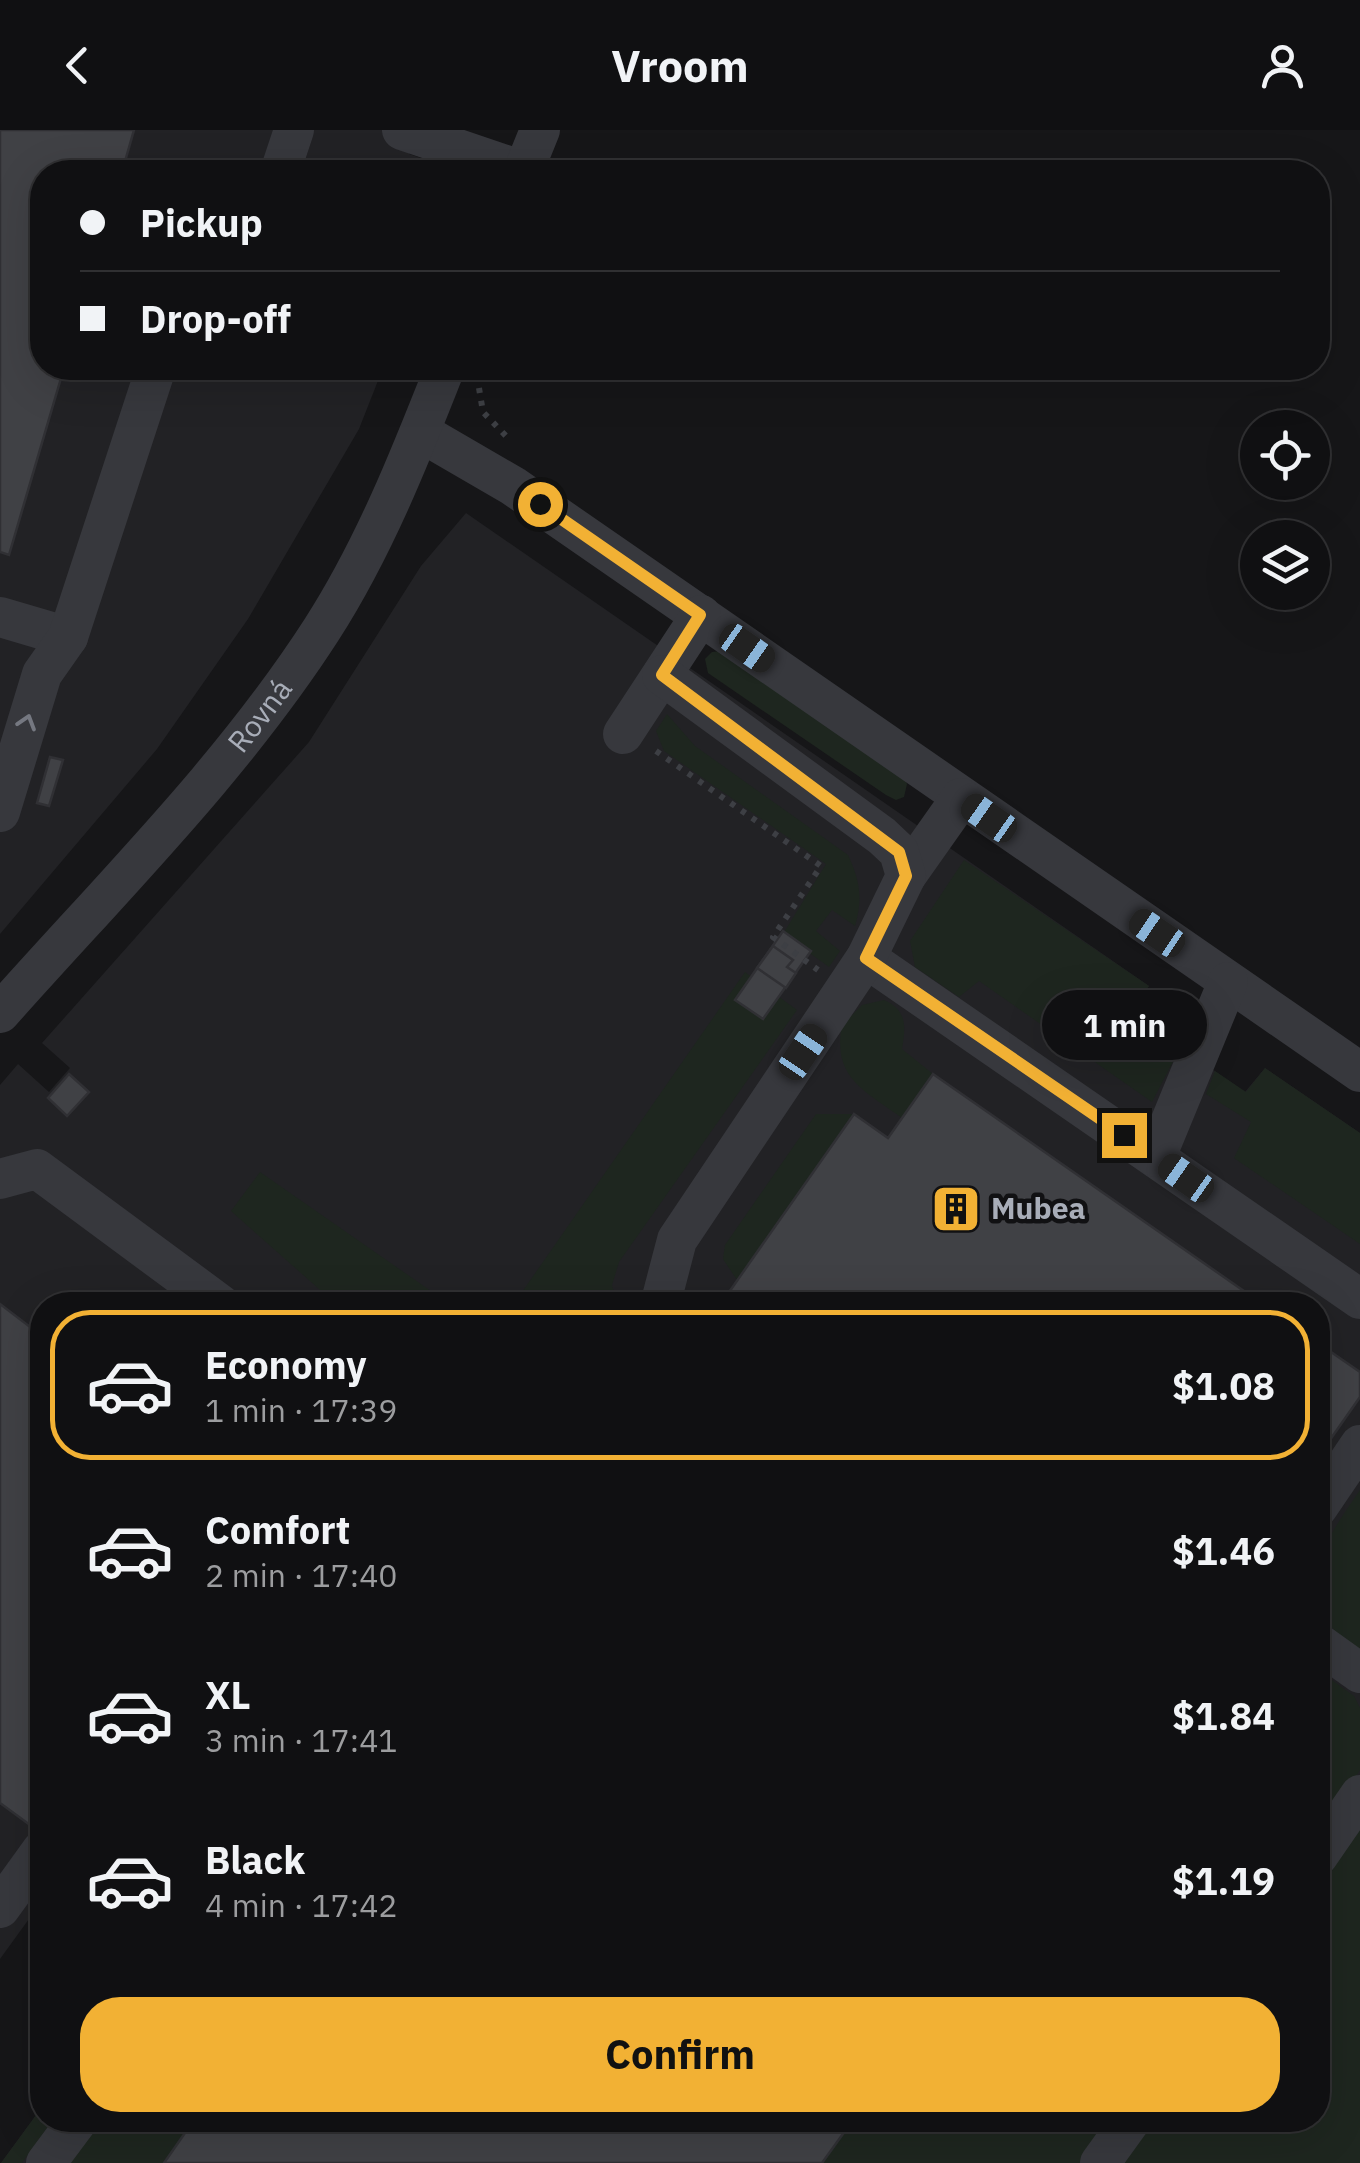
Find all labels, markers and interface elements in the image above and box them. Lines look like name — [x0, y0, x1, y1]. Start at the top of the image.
text: Vroom — [611, 36, 749, 94]
icon: back — [50, 38, 105, 93]
icon: person — [1255, 38, 1310, 93]
text: Pickup — [140, 198, 263, 247]
text: Drop-off — [140, 294, 291, 343]
map controls — [1240, 410, 1330, 610]
button: locate — [1240, 410, 1330, 500]
route start — [518, 482, 563, 527]
button: layers — [1240, 520, 1330, 610]
car — [714, 619, 780, 677]
street label: Rovná — [218, 670, 300, 760]
one-way arrow — [16, 714, 36, 731]
car — [956, 789, 1022, 847]
car — [1124, 904, 1190, 962]
callout: 1 min — [1042, 990, 1206, 1060]
text: 1 min — [1083, 1004, 1166, 1046]
car — [774, 1019, 832, 1085]
route end — [1102, 1113, 1147, 1158]
car — [1153, 1149, 1219, 1207]
building icon: Mubea — [930, 1183, 982, 1235]
place label: Mubea — [991, 1188, 1086, 1227]
icon: car — [85, 1340, 175, 1430]
text: Economy — [205, 1340, 367, 1389]
text: $1.08 — [1172, 1361, 1275, 1410]
text: 1 min · 17:39 — [205, 1389, 398, 1431]
icon: car — [85, 1505, 175, 1595]
text: Comfort — [205, 1505, 350, 1554]
text: $1.46 — [1172, 1526, 1275, 1575]
text: 2 min · 17:40 — [205, 1554, 398, 1596]
icon: car — [85, 1670, 175, 1760]
text: XL — [205, 1670, 251, 1719]
text: $1.84 — [1172, 1691, 1275, 1740]
text: 3 min · 17:41 — [205, 1719, 398, 1761]
icon: car — [85, 1835, 175, 1925]
text: Black — [205, 1835, 305, 1884]
text: $1.19 — [1172, 1856, 1275, 1905]
text: 4 min · 17:42 — [205, 1884, 398, 1926]
button: Confirm — [80, 1997, 1280, 2112]

